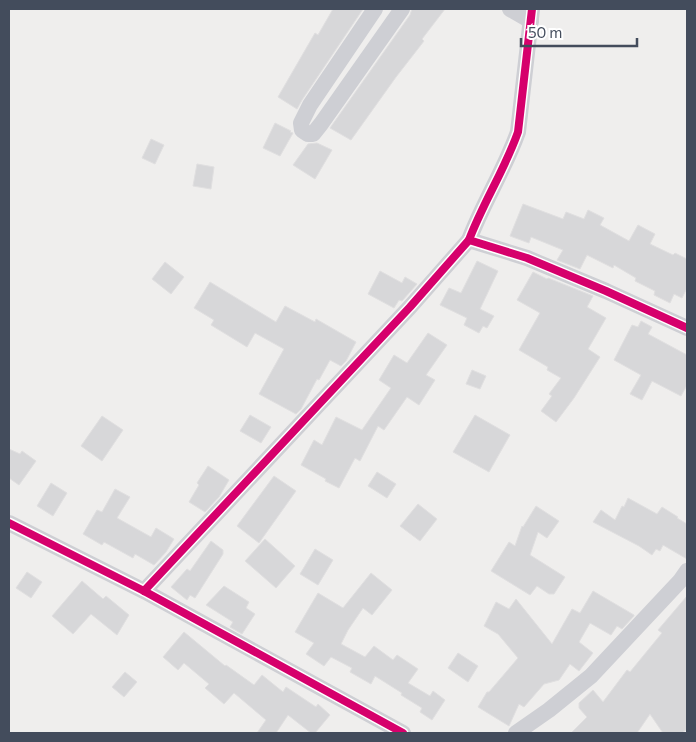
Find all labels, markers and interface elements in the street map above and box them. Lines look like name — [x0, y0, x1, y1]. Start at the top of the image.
scale bar — [521, 15, 637, 47]
text: 50 m — [528, 23, 562, 41]

